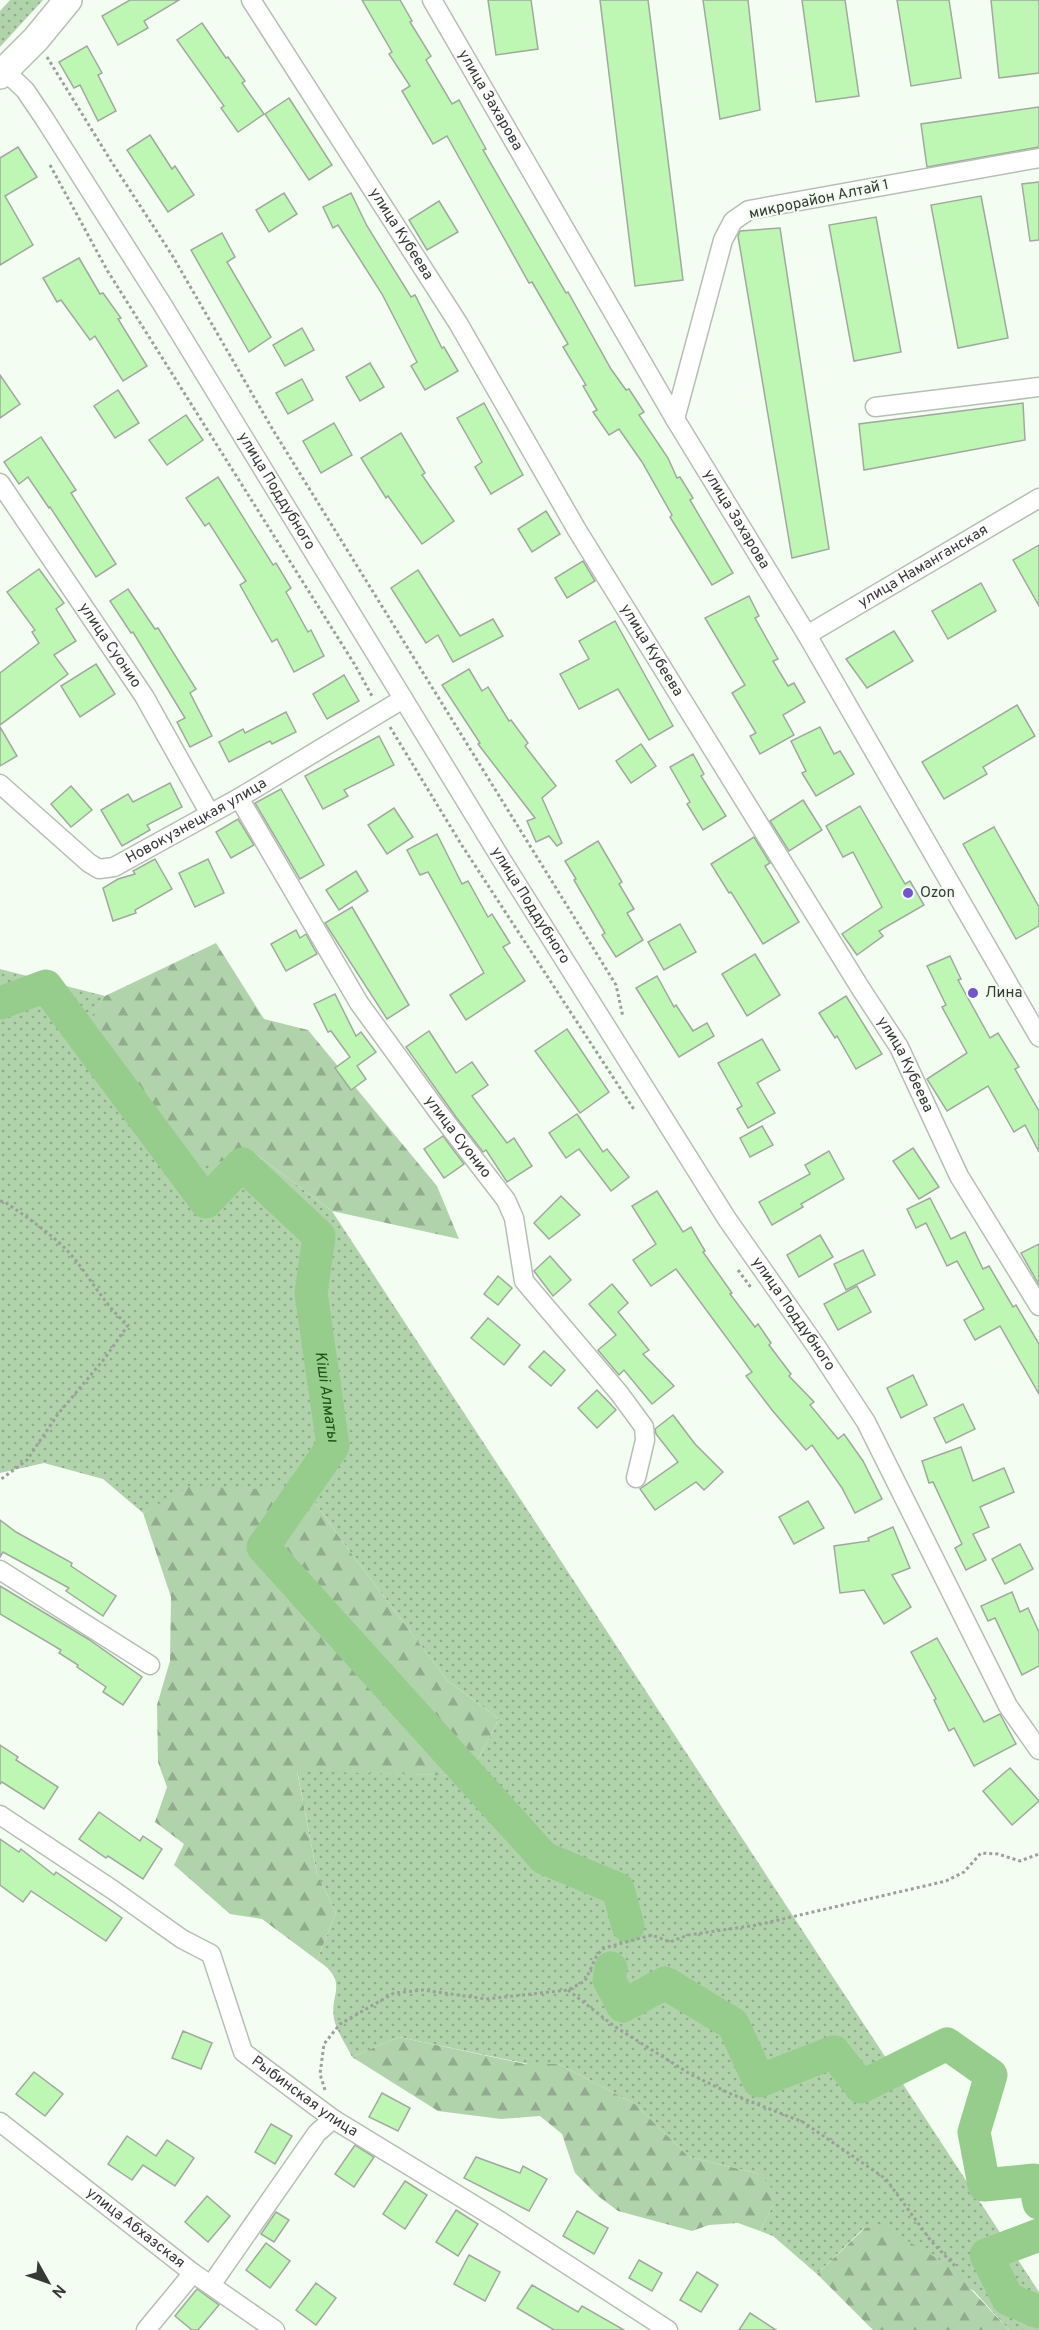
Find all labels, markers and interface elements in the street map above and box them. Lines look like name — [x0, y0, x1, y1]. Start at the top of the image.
street label: улица Захарова — [454, 47, 527, 154]
street label: микрорайон Алтай 1 — [747, 176, 891, 224]
street label: улица Кубеева — [365, 185, 437, 284]
street label: улица Поддубного — [233, 429, 320, 553]
street label: улица Захарова — [699, 466, 774, 573]
street label: улица Наманганская — [855, 521, 992, 612]
street label: улица Суонио — [74, 599, 145, 692]
street label: улица Кубеева — [616, 601, 687, 700]
street label: Новокузнецкая улица — [122, 774, 270, 868]
street label: улица Поддубного — [487, 844, 574, 967]
place label: Ozon — [920, 884, 955, 903]
marker: Ozon — [901, 886, 915, 900]
place label: Лина — [985, 984, 1022, 1003]
marker: Лина — [966, 986, 980, 1000]
street label: улица Кубеева — [872, 1013, 938, 1116]
street label: улица Суонио — [420, 1092, 495, 1182]
street label: улица Поддубного — [747, 1253, 839, 1375]
water label: Кіші Алматы — [309, 1350, 342, 1445]
street label: Рыбинская улица — [247, 2052, 361, 2141]
street label: улица Абхазская — [82, 2183, 189, 2273]
north arrow — [18, 2252, 78, 2312]
text: N — [47, 2280, 69, 2301]

